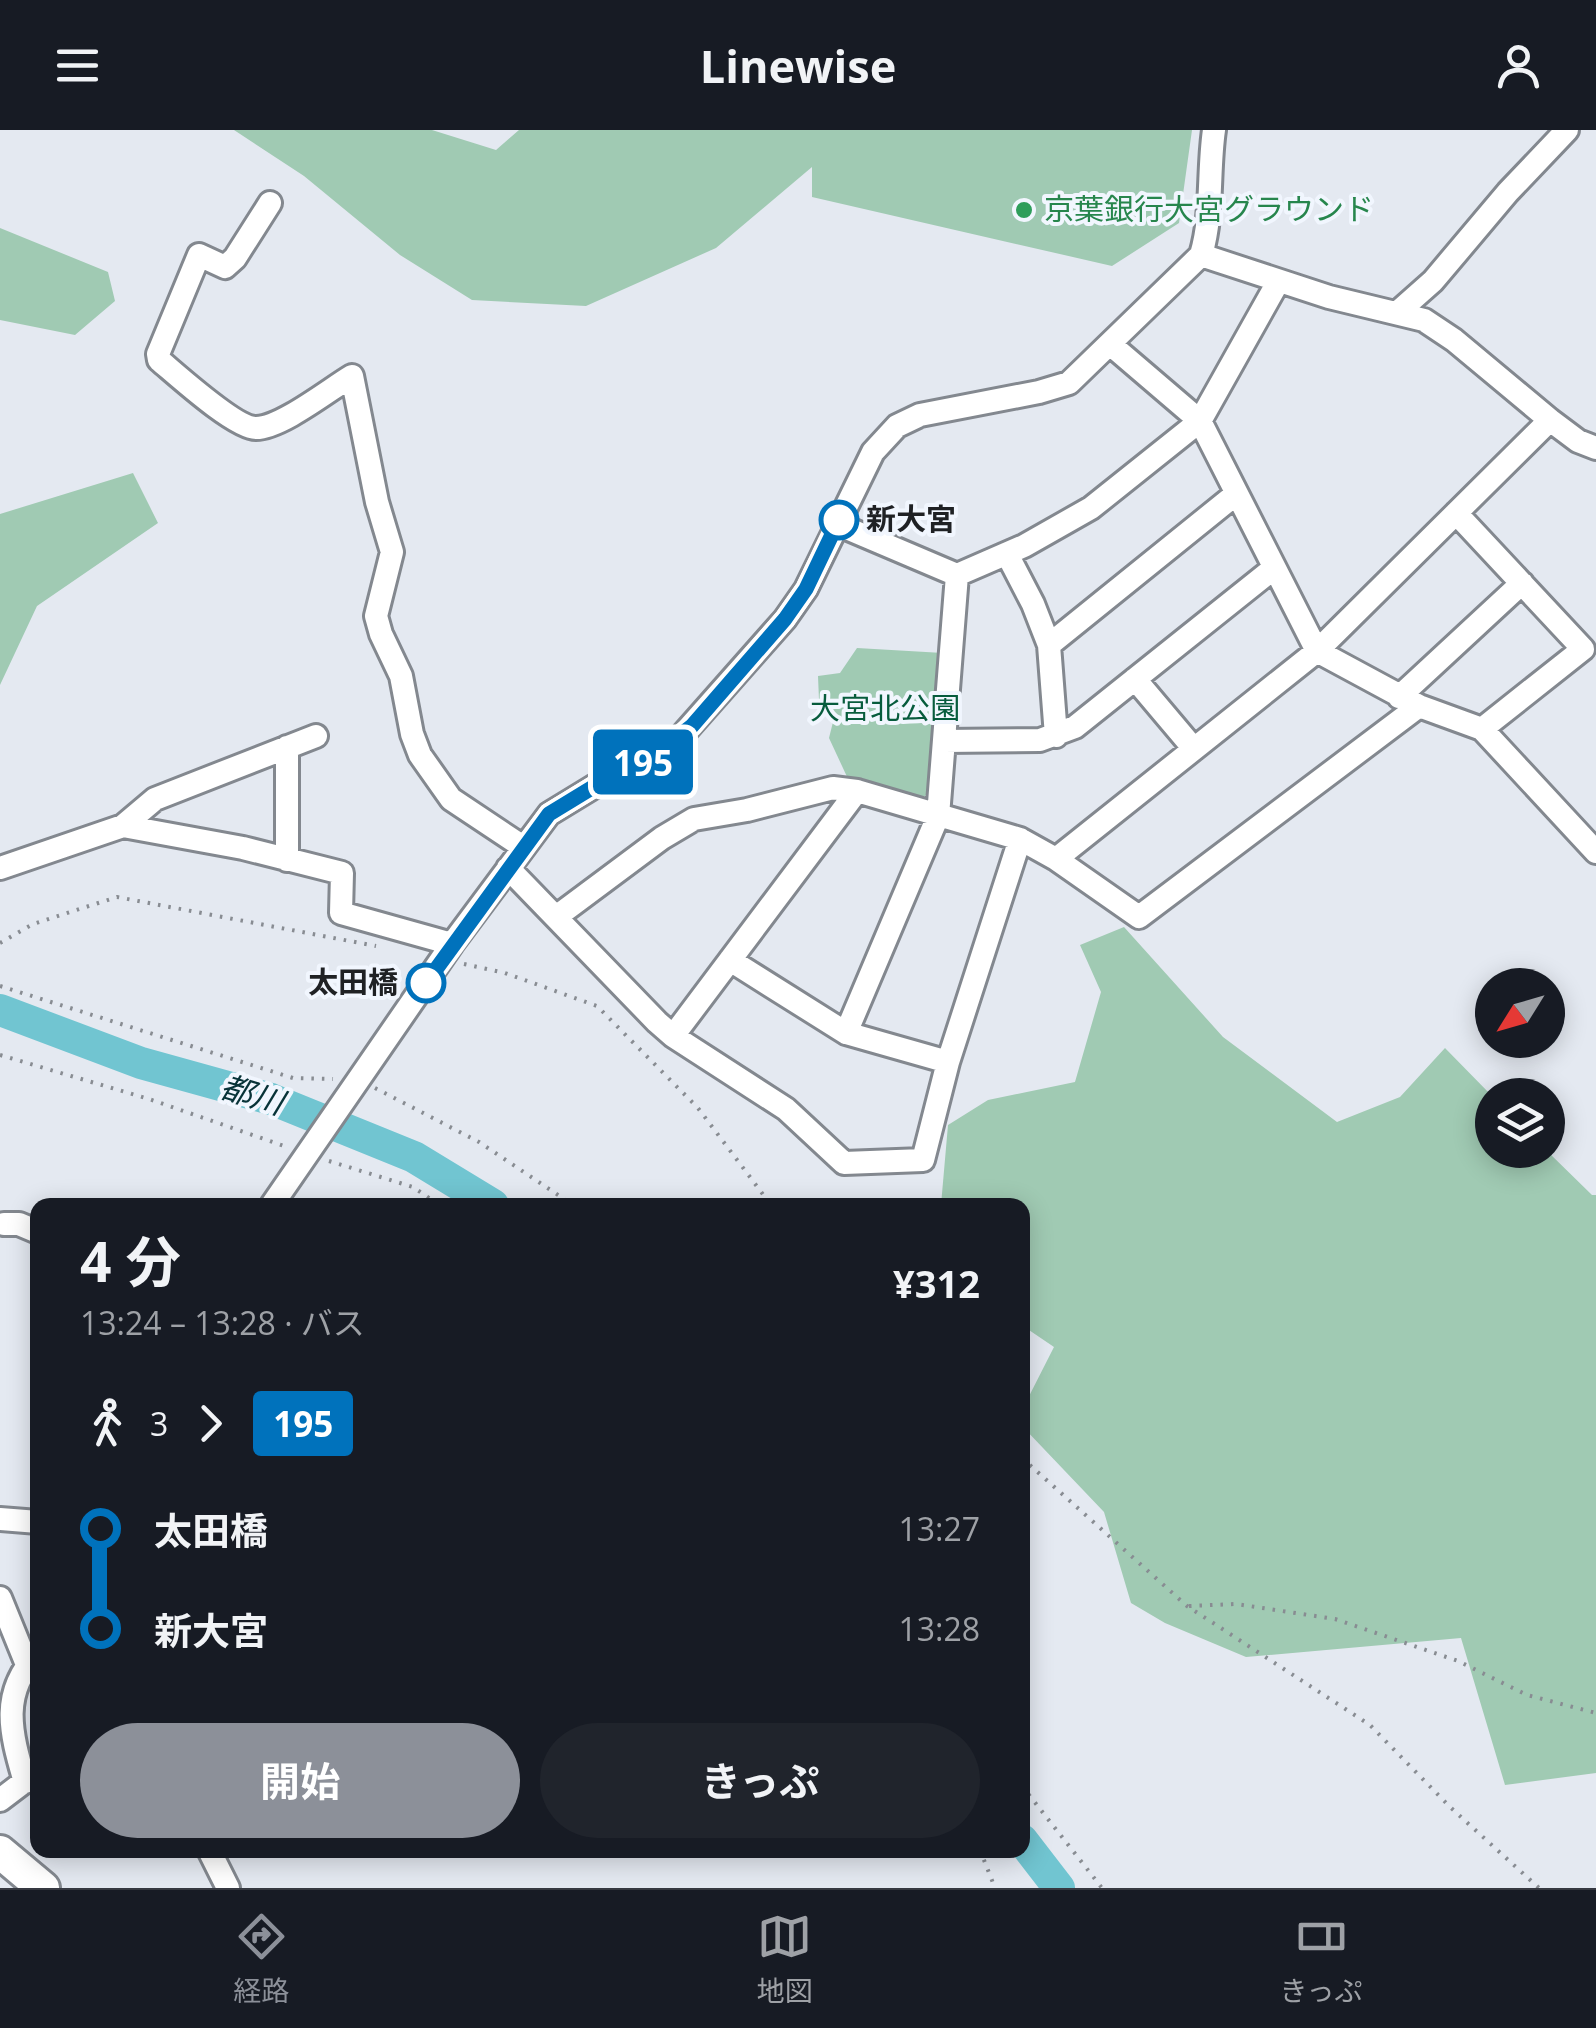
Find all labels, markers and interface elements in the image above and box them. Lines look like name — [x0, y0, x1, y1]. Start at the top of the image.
text: Linewise — [700, 35, 896, 96]
icon: menu — [50, 38, 105, 93]
icon: person — [1491, 38, 1546, 93]
place label: 京葉銀行大宮グラウンド — [1044, 188, 1374, 229]
marker: 京葉銀行大宮グラウンド — [1013, 199, 1035, 221]
place label: 新大宮 — [866, 498, 956, 539]
marker: 新大宮 — [820, 501, 858, 539]
park label: 大宮北公園 — [810, 687, 960, 728]
line badge: 195 — [586, 730, 700, 794]
text: 195 — [613, 739, 673, 786]
place label: 太田橋 — [308, 961, 398, 1002]
marker: 太田橋 — [407, 964, 445, 1002]
north arrow — [1475, 968, 1565, 1058]
map controls — [1475, 968, 1565, 1168]
water label: 都川 — [216, 1064, 292, 1124]
button: layers — [1475, 1078, 1565, 1168]
text: 4 分 — [80, 1223, 181, 1298]
text: ¥312 — [893, 1257, 980, 1309]
text: 13:24 – 13:28 · バス — [80, 1301, 365, 1344]
icon: walk — [80, 1396, 135, 1451]
icon: forward — [183, 1396, 238, 1451]
text: 195 — [273, 1400, 333, 1447]
text: 3 — [150, 1402, 168, 1445]
text: 太田橋 — [154, 1504, 268, 1556]
text: 13:27 — [898, 1507, 980, 1550]
text: 新大宮 — [154, 1604, 268, 1656]
text: 13:28 — [898, 1607, 980, 1650]
button: 開始 — [80, 1723, 520, 1838]
button: きっぷ — [540, 1723, 980, 1838]
tab: 経路 — [234, 1909, 290, 2009]
tab: 地図 — [757, 1909, 813, 2009]
tab: きっぷ — [1280, 1909, 1362, 2009]

